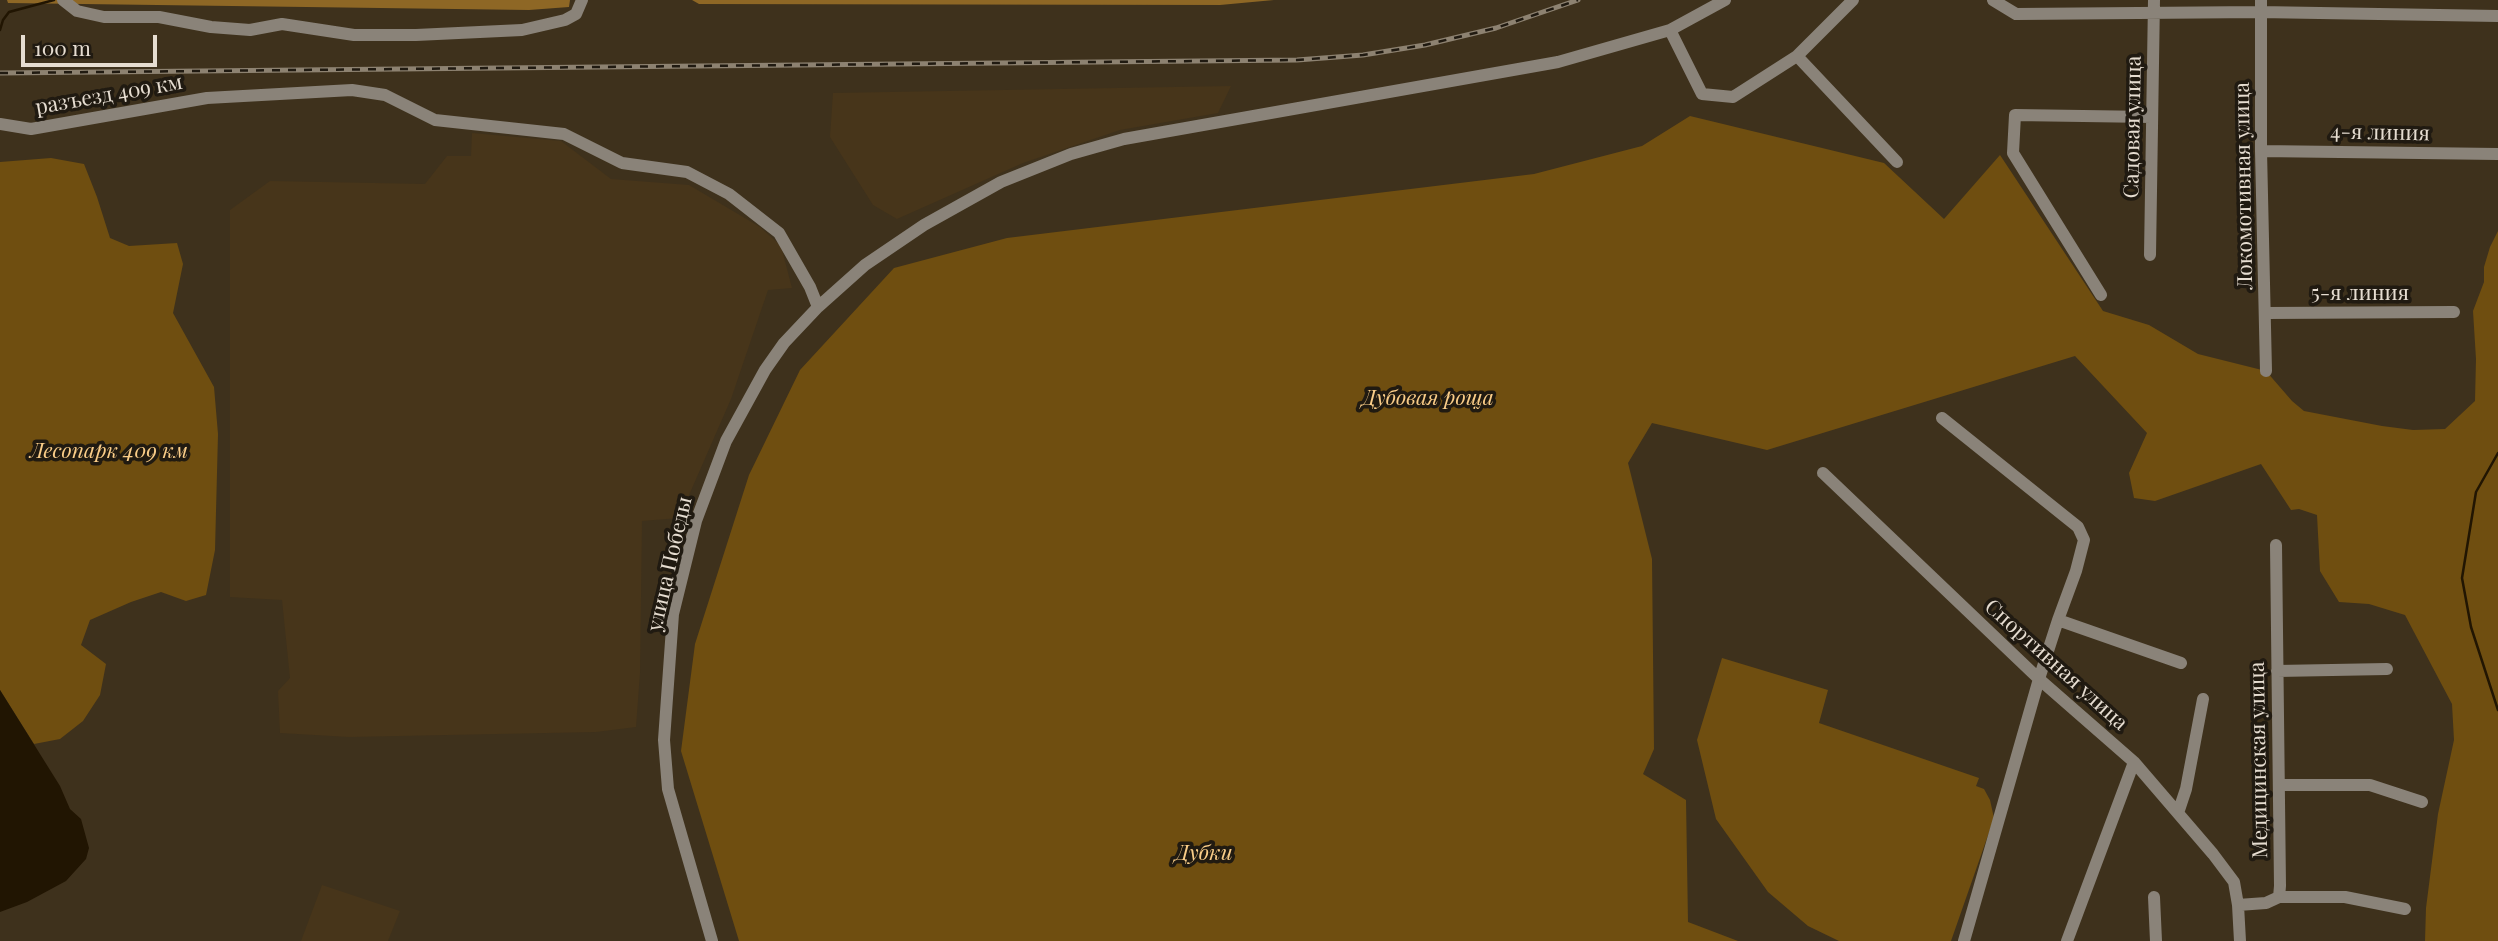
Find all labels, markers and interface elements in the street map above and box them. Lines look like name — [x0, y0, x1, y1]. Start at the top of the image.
scale bar — [24, 21, 161, 65]
text: 100 m — [34, 33, 91, 61]
street label: Садовая улица — [2119, 56, 2147, 198]
street label: разъезд 409 км — [33, 70, 185, 120]
street label: Локомотивная улица — [2230, 82, 2258, 290]
street label: 4-я линия — [2330, 120, 2430, 146]
street label: 5-я линия — [2311, 280, 2409, 306]
park label: Дубовая роща — [1362, 385, 1494, 411]
park label: Лесопарк 409 км — [30, 438, 188, 464]
street label: улица Победы — [642, 494, 698, 634]
street label: Спортивная улица — [1979, 594, 2133, 736]
street label: Медицинская улица — [2245, 661, 2273, 859]
park label: Дубки — [1175, 840, 1233, 866]

